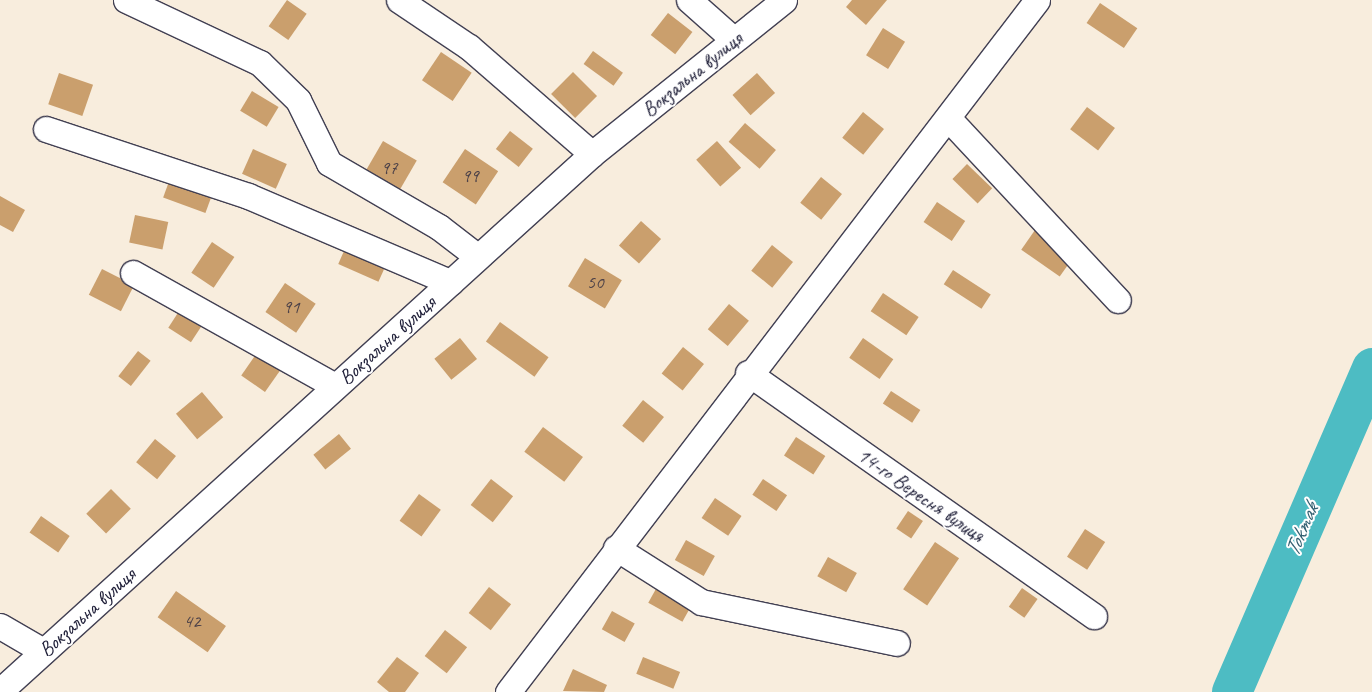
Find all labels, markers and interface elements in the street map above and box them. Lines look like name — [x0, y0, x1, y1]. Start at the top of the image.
street label: Вокзальна вулиця — [637, 26, 747, 122]
house number: 97 — [380, 158, 398, 180]
house number: 99 — [461, 166, 479, 188]
house number: 50 — [586, 272, 604, 294]
street label: Вокзальна вулиця — [334, 290, 440, 390]
house number: 91 — [282, 297, 300, 319]
street label: 14-го Вересня вулиця — [853, 442, 989, 548]
water label: Tokmak — [1279, 500, 1325, 560]
street label: Вокзальна вулиця — [34, 562, 140, 662]
house number: 42 — [183, 611, 201, 633]

